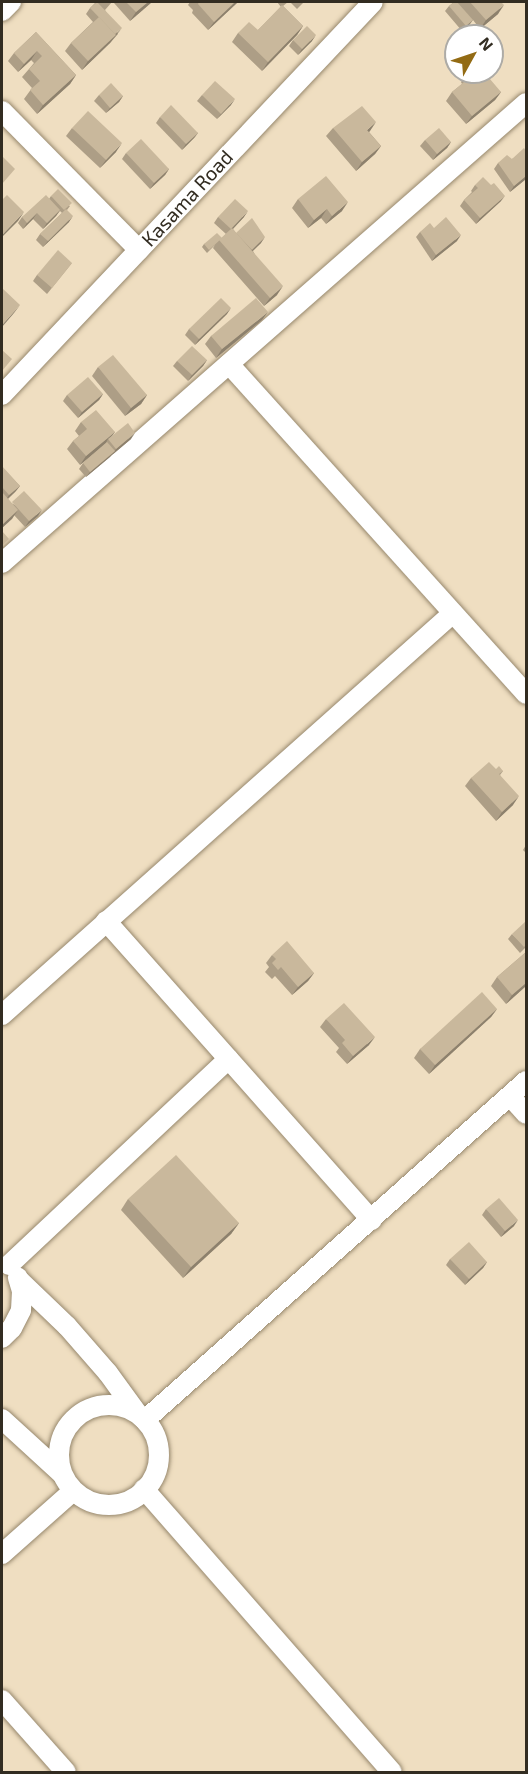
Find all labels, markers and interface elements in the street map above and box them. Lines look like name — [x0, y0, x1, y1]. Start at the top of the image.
north arrow — [444, 24, 504, 84]
text: N — [476, 33, 498, 54]
street label: Kasama Road — [136, 145, 238, 251]

